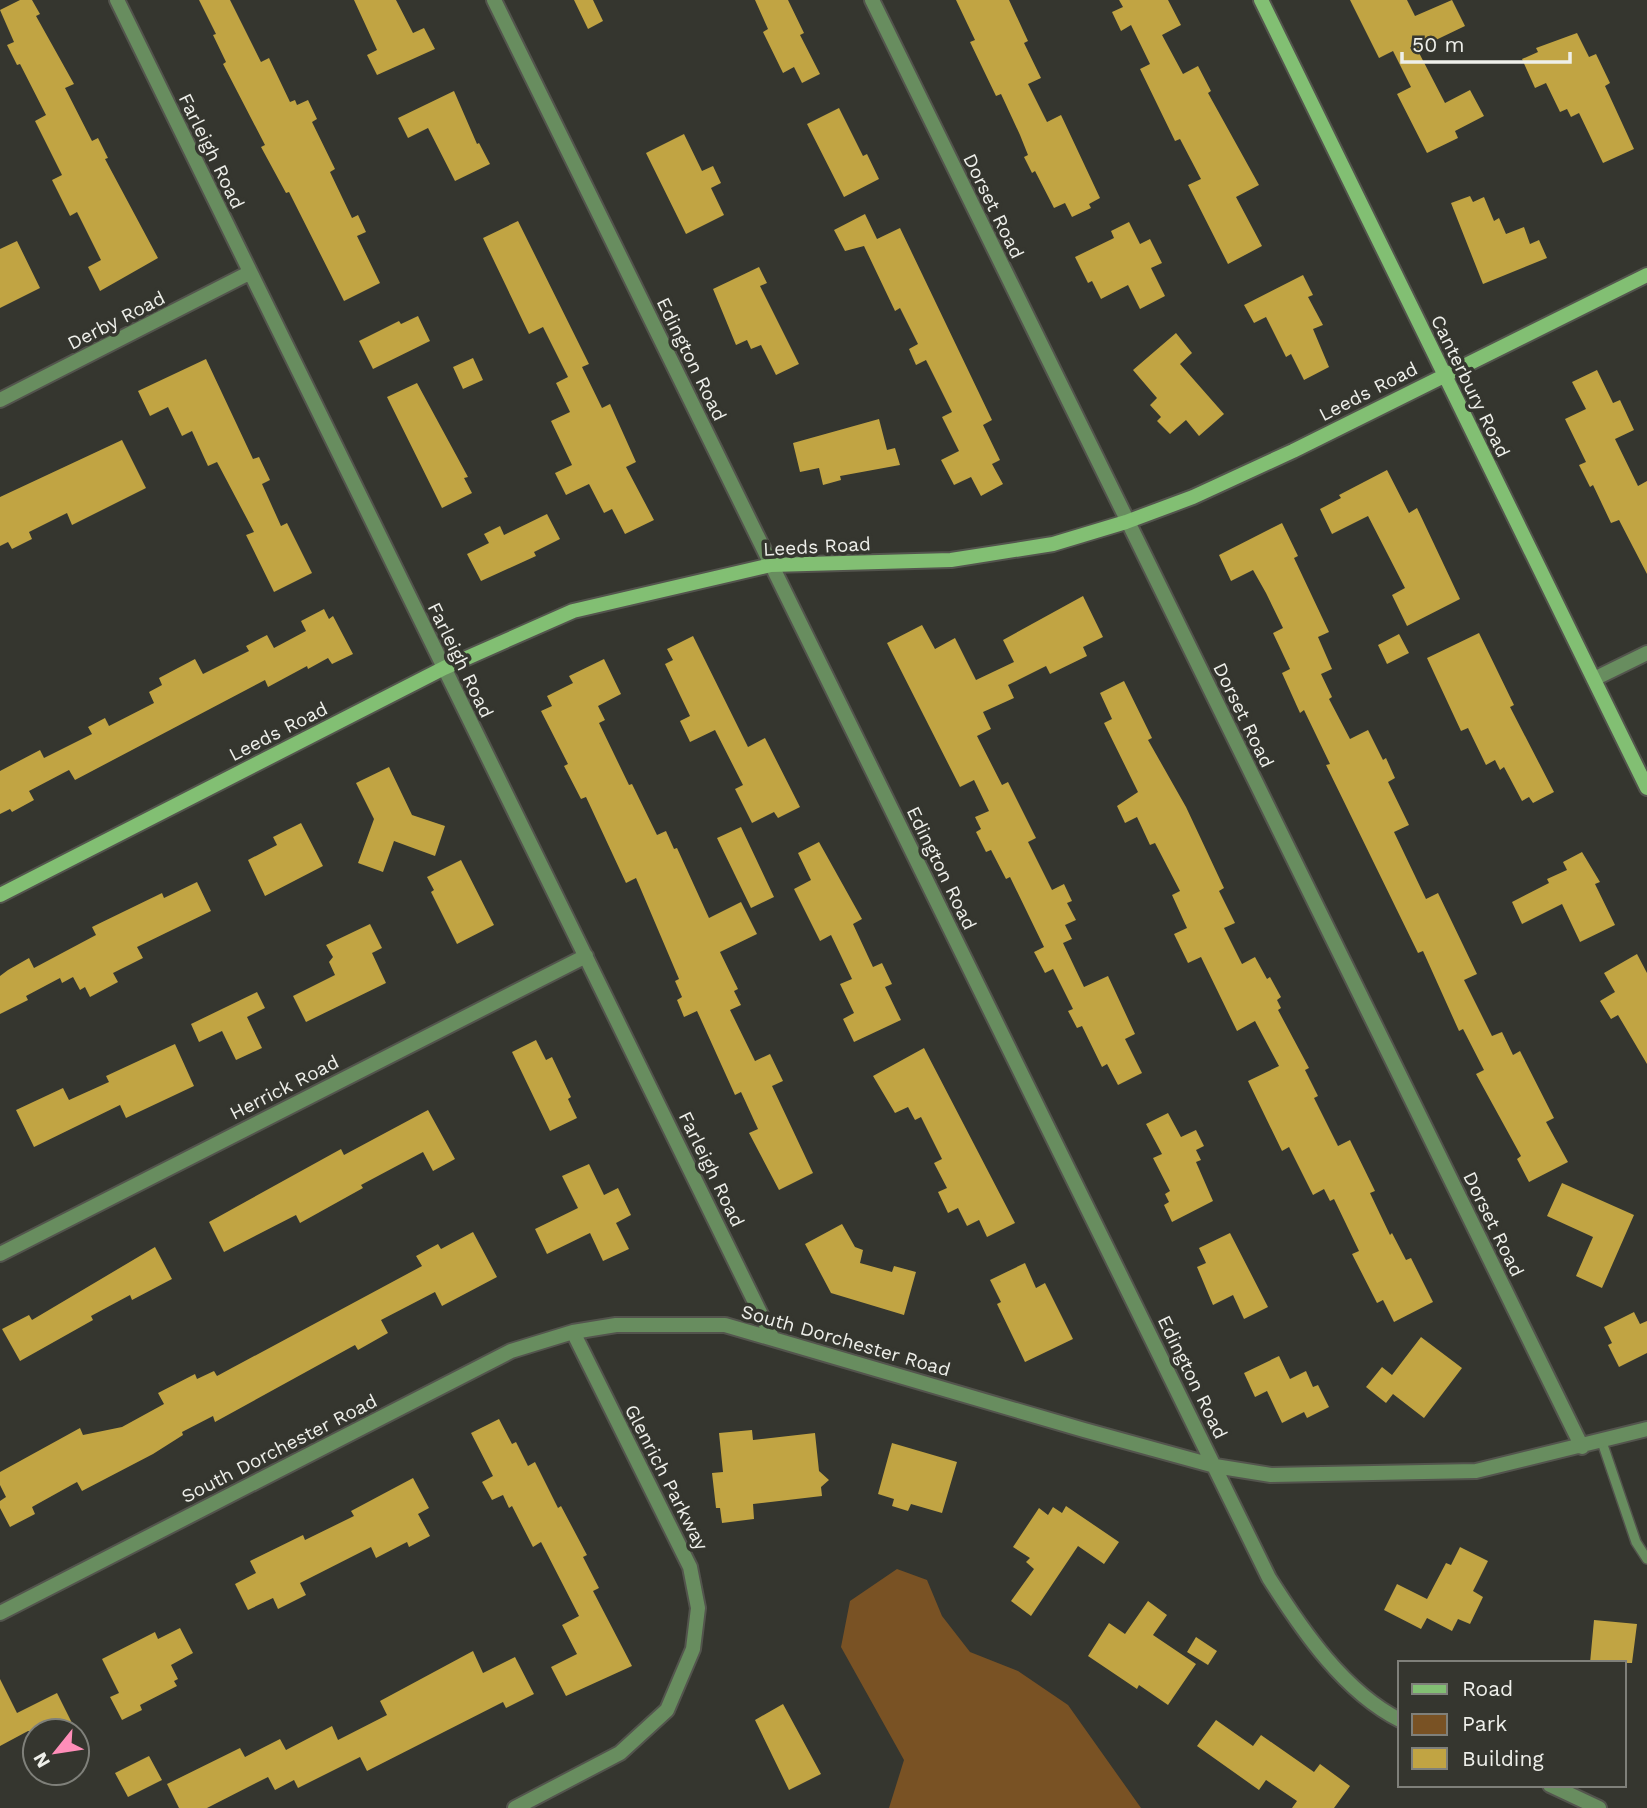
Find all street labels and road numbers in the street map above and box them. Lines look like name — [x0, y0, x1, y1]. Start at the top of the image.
street label: Farleigh Road — [174, 90, 249, 213]
street label: Dorset Road — [958, 150, 1029, 262]
street label: Derby Road — [64, 286, 169, 355]
street label: Edington Road — [652, 294, 731, 425]
street label: Canterbury Road — [1426, 311, 1515, 461]
street label: Leeds Road — [1315, 357, 1421, 426]
street label: Leeds Road — [763, 532, 871, 561]
street label: Farleigh Road — [423, 599, 498, 722]
street label: Dorset Road — [1208, 659, 1279, 771]
street label: Leeds Road — [225, 697, 331, 766]
street label: Edington Road — [902, 803, 981, 934]
street label: Herrick Road — [226, 1050, 343, 1125]
street label: Farleigh Road — [674, 1108, 749, 1231]
street label: Dorset Road — [1458, 1168, 1529, 1280]
street label: South Dorchester Road — [739, 1300, 953, 1381]
street label: Edington Road — [1153, 1312, 1232, 1443]
street label: South Dorchester Road — [178, 1389, 381, 1508]
street label: Glenrich Parkway — [620, 1400, 713, 1554]

